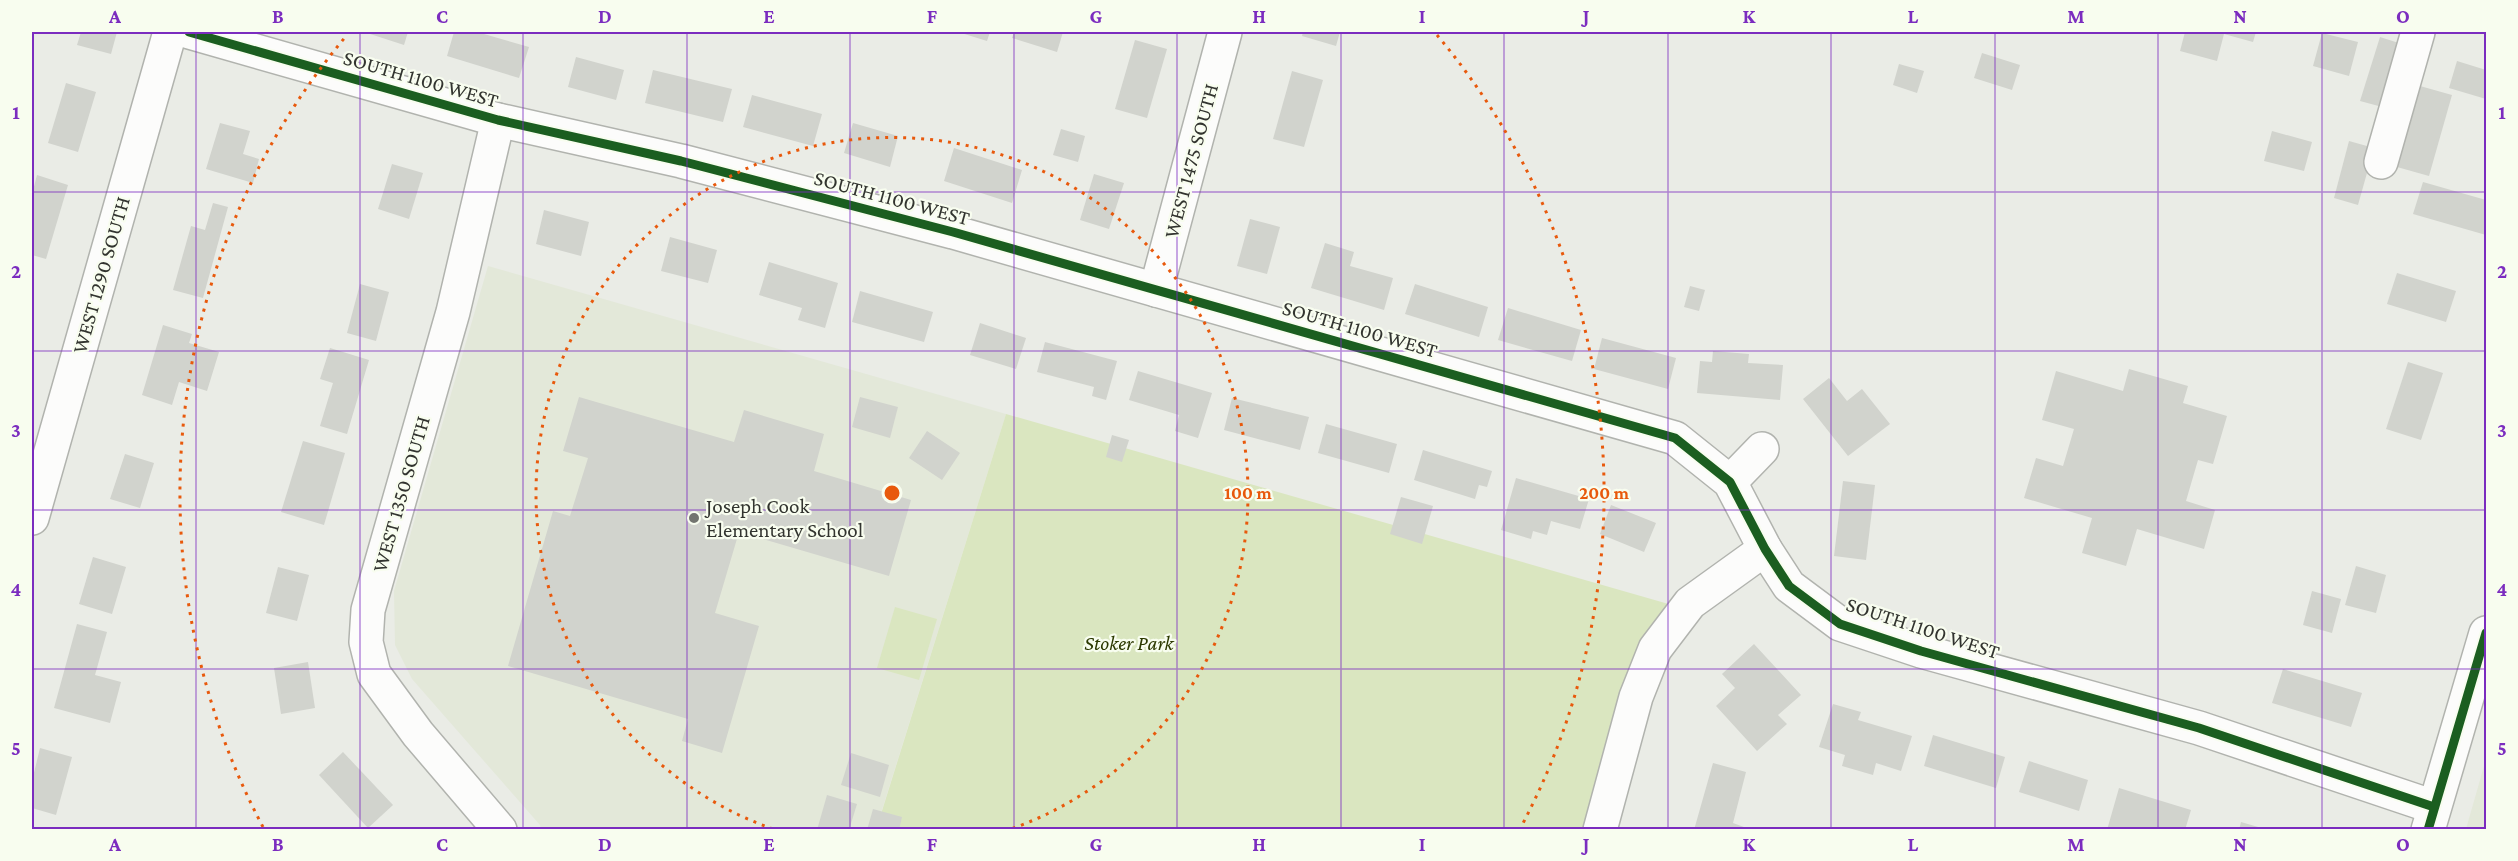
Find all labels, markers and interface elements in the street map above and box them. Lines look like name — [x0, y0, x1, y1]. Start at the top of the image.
text: A — [108, 5, 122, 27]
text: B — [272, 5, 284, 27]
text: C — [436, 5, 448, 27]
text: D — [598, 5, 612, 27]
text: E — [763, 5, 775, 27]
text: F — [927, 5, 938, 27]
text: G — [1090, 5, 1103, 27]
text: H — [1252, 5, 1266, 27]
text: I — [1419, 5, 1426, 27]
text: J — [1581, 5, 1590, 27]
text: K — [1743, 5, 1757, 27]
text: L — [1908, 5, 1919, 27]
text: M — [2067, 5, 2085, 27]
text: N — [2233, 5, 2247, 27]
text: O — [2396, 5, 2410, 27]
street label: SOUTH 1100 WEST — [341, 45, 502, 113]
street label: WEST 1475 SOUTH — [1159, 81, 1223, 241]
text: 1 — [12, 101, 20, 123]
text: 1 — [2498, 101, 2506, 123]
street label: SOUTH 1100 WEST — [812, 166, 973, 230]
street label: WEST 1290 SOUTH — [67, 194, 135, 356]
text: 2 — [11, 260, 21, 282]
text: 2 — [2497, 260, 2507, 282]
street label: SOUTH 1100 WEST — [1280, 295, 1441, 363]
street label: WEST 1350 SOUTH — [367, 413, 435, 575]
text: 3 — [11, 419, 21, 441]
text: 3 — [2497, 419, 2507, 441]
centre of rings — [882, 483, 902, 503]
text: 100 m — [1224, 483, 1272, 503]
text: 200 m — [1579, 483, 1630, 503]
place label: Joseph Cook Elementary School — [704, 494, 863, 542]
marker: Joseph Cook Elementary School — [687, 511, 701, 525]
text: 4 — [11, 578, 22, 600]
text: 4 — [2497, 578, 2508, 600]
street label: SOUTH 1100 WEST — [1843, 592, 2003, 664]
park label: Stoker Park — [1084, 631, 1175, 655]
text: 5 — [11, 737, 21, 759]
text: 5 — [2497, 737, 2507, 759]
text: A — [108, 833, 122, 855]
text: B — [272, 833, 284, 855]
text: C — [436, 833, 448, 855]
text: D — [598, 833, 612, 855]
text: E — [763, 833, 775, 855]
text: F — [927, 833, 938, 855]
text: G — [1090, 833, 1103, 855]
text: H — [1252, 833, 1266, 855]
text: I — [1419, 833, 1426, 855]
text: J — [1581, 833, 1590, 855]
text: K — [1743, 833, 1757, 855]
text: L — [1908, 833, 1919, 855]
text: M — [2067, 833, 2085, 855]
text: N — [2233, 833, 2247, 855]
text: O — [2396, 833, 2410, 855]

